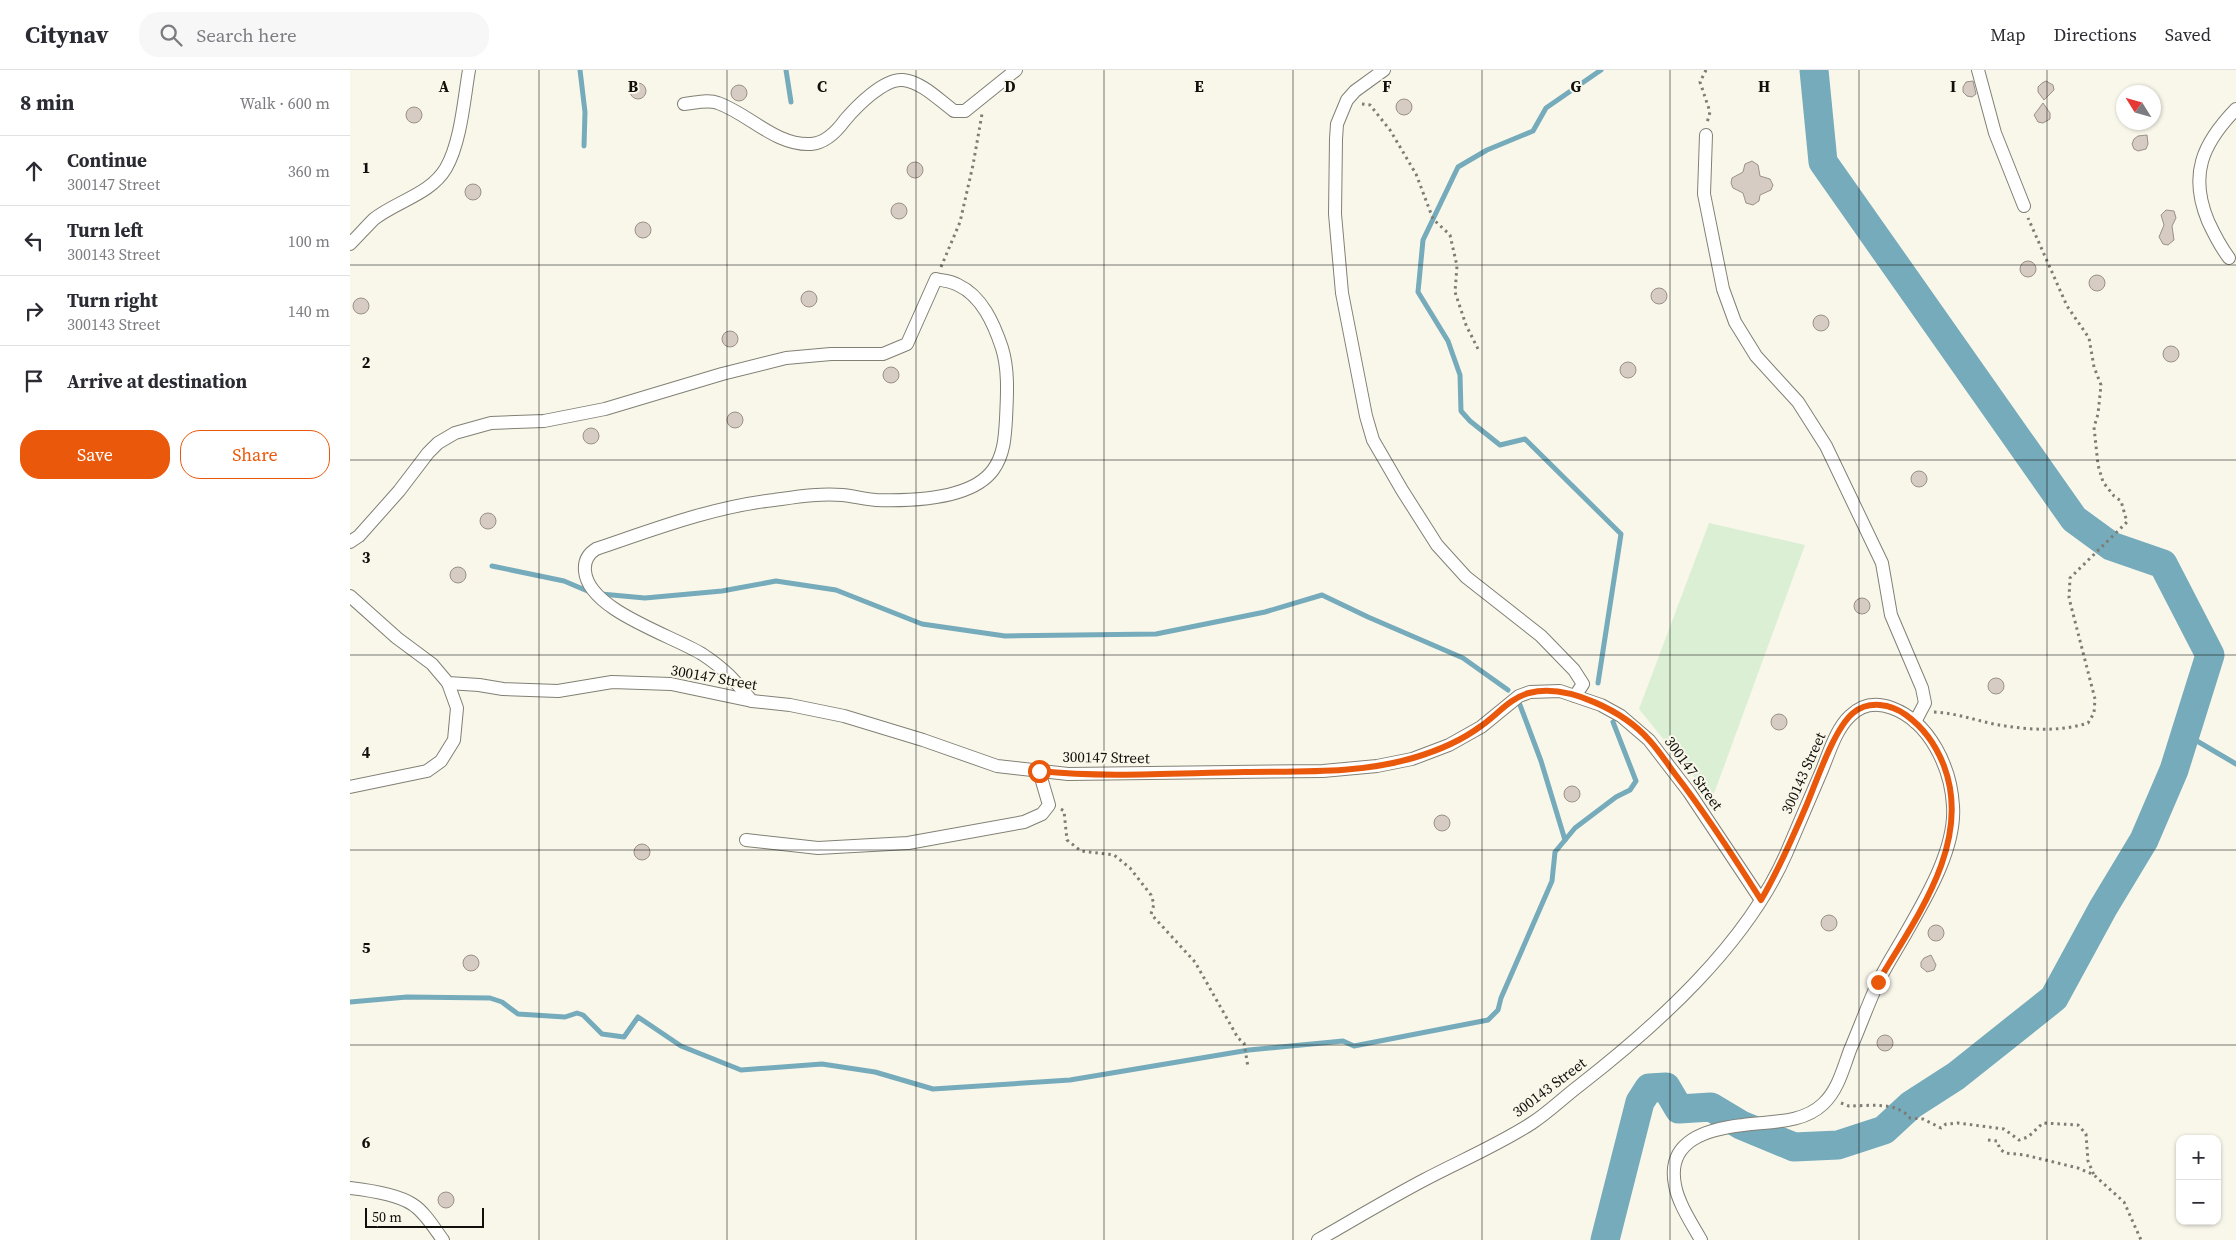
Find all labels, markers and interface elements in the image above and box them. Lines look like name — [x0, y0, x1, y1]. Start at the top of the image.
search box — [139, 12, 489, 57]
text: Citynav — [25, 18, 109, 51]
icon: search — [157, 21, 185, 49]
text: Search here — [197, 22, 297, 48]
text: Map — [1990, 22, 2026, 47]
text: Directions — [2054, 22, 2137, 47]
text: Saved — [2165, 22, 2211, 47]
text: A — [439, 75, 450, 97]
text: B — [628, 75, 639, 97]
text: C — [817, 75, 827, 97]
text: D — [1004, 75, 1016, 97]
text: E — [1194, 75, 1204, 97]
text: F — [1382, 75, 1392, 97]
text: G — [1571, 75, 1582, 97]
text: H — [1758, 75, 1770, 97]
text: I — [1950, 75, 1956, 97]
north arrow — [2116, 85, 2161, 130]
text: 8 min — [20, 88, 75, 117]
text: Walk · 600 m — [240, 92, 330, 114]
text: Continue — [67, 147, 147, 173]
text: 1 — [362, 156, 370, 178]
icon: ahead — [20, 157, 48, 185]
text: 360 m — [288, 160, 330, 182]
text: 300147 Street — [67, 173, 160, 195]
text: Turn left — [67, 217, 143, 243]
icon: left — [20, 227, 48, 255]
text: 100 m — [288, 230, 330, 252]
text: 300143 Street — [67, 243, 160, 265]
text: Turn right — [67, 287, 158, 313]
icon: right — [20, 297, 48, 325]
text: 140 m — [288, 300, 330, 322]
text: 300143 Street — [67, 313, 160, 335]
text: 2 — [362, 351, 371, 373]
icon: arrive — [20, 367, 48, 395]
text: Arrive at destination — [67, 368, 247, 394]
button: Save — [20, 430, 170, 479]
button: Share — [180, 430, 330, 479]
text: 3 — [362, 546, 371, 568]
street label: 300147 Street — [669, 659, 759, 695]
street label: 300143 Street — [1776, 729, 1830, 817]
street label: 300147 Street — [1660, 732, 1728, 815]
text: 4 — [362, 741, 371, 763]
street label: 300147 Street — [1062, 746, 1150, 768]
route start — [1028, 760, 1051, 783]
text: 5 — [362, 936, 371, 958]
route end — [1867, 971, 1890, 994]
street label: 300143 Street — [1508, 1052, 1590, 1122]
text: 6 — [362, 1131, 371, 1153]
map controls — [2176, 1135, 2221, 1225]
button: + — [2176, 1135, 2221, 1180]
button: − — [2176, 1180, 2221, 1225]
scale bar — [365, 1205, 484, 1228]
text: 50 m — [372, 1207, 402, 1227]

